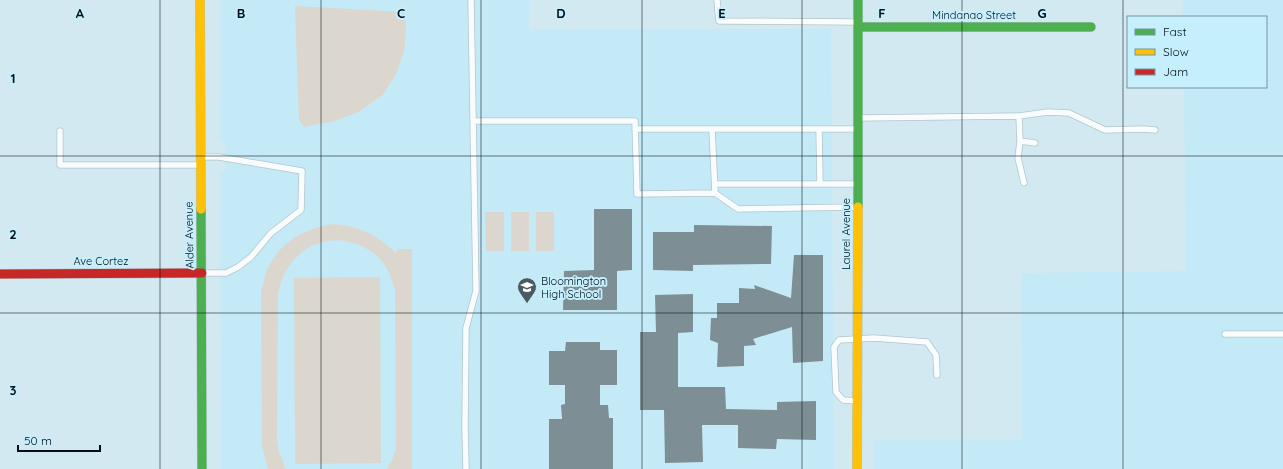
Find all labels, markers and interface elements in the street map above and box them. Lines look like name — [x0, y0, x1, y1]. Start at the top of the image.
text: A — [76, 5, 85, 21]
text: B — [237, 5, 245, 21]
text: C — [397, 5, 405, 21]
text: D — [556, 5, 566, 21]
text: E — [718, 5, 726, 21]
text: F — [878, 5, 886, 21]
text: G — [1037, 5, 1047, 21]
street label: Mindanao Street — [932, 8, 1016, 22]
legend — [1127, 16, 1267, 88]
text: Fast — [1163, 24, 1187, 39]
text: Slow — [1163, 44, 1189, 59]
text: Jam — [1163, 64, 1188, 79]
text: 1 — [10, 70, 16, 86]
street label: Laurel Avenue — [839, 198, 853, 270]
street label: Alder Avenue — [181, 201, 197, 269]
text: 2 — [9, 226, 17, 242]
street label: Ave Cortez — [73, 254, 129, 268]
place label: Bloomington High School — [541, 274, 606, 301]
school or university icon: Bloomington High School — [516, 276, 538, 304]
text: 3 — [10, 382, 17, 398]
scale bar — [18, 427, 100, 453]
text: 50 m — [24, 433, 52, 448]

